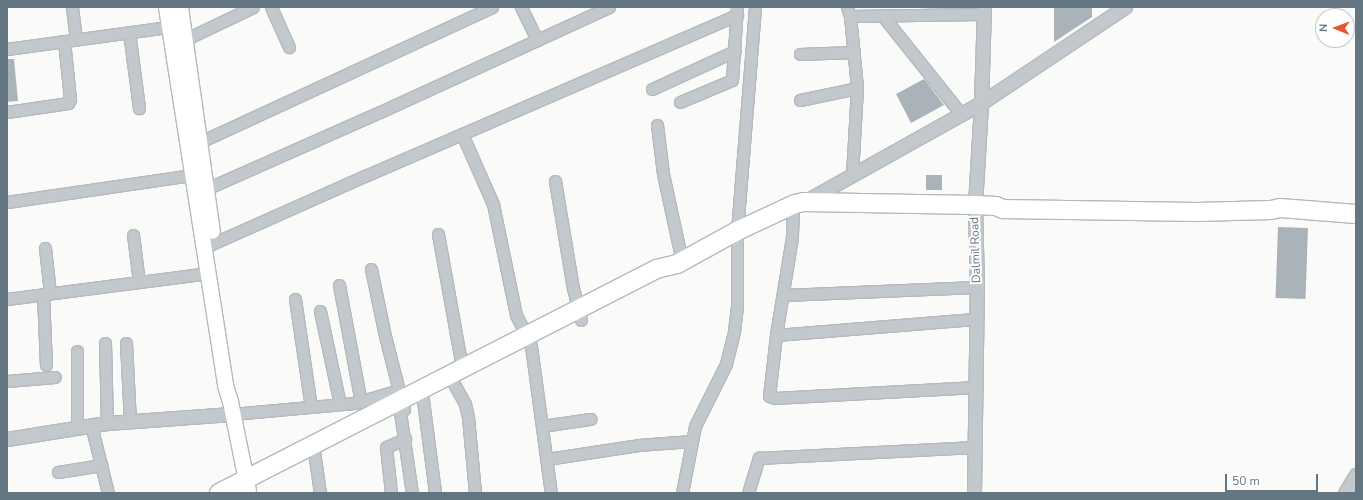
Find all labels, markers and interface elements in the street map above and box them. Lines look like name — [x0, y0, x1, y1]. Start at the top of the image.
north arrow — [1315, 8, 1355, 48]
text: N — [1316, 24, 1331, 32]
street label: Dalmil Road — [968, 217, 984, 283]
scale bar — [1227, 466, 1320, 492]
text: 50 m — [1232, 473, 1260, 489]

